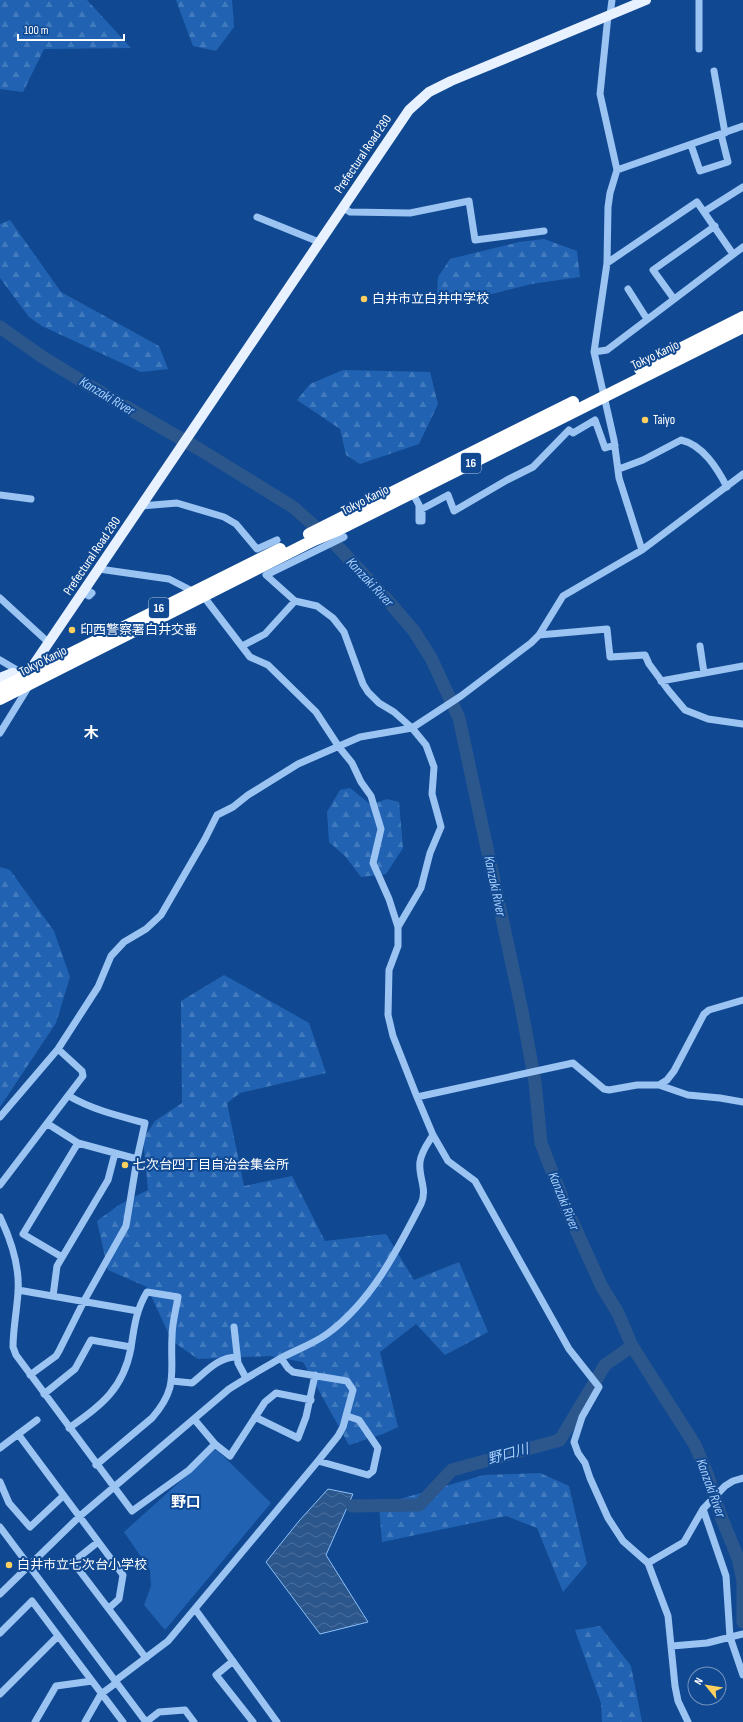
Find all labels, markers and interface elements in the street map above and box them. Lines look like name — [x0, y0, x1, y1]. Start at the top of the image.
scale bar — [18, 16, 124, 42]
text: 100 m — [24, 23, 49, 38]
street label: Prefectural Road 280 — [331, 112, 395, 196]
place label: 白井市立白井中学校 — [372, 291, 489, 307]
marker: 白井市立白井中学校 — [359, 294, 369, 304]
street label: Tokyo Kanjo — [628, 337, 682, 373]
water label: Kanzaki River — [76, 373, 139, 420]
place label: Taiyo — [653, 412, 675, 428]
marker: Taiyo — [640, 415, 650, 425]
road number: 16 — [461, 453, 481, 473]
street label: Tokyo Kanjo — [339, 481, 391, 519]
street label: Prefectural Road 280 — [60, 514, 124, 598]
water label: Kanzaki River — [343, 554, 398, 611]
road number: 16 — [149, 598, 169, 618]
place label: 印西警察署白井交番 — [80, 622, 197, 638]
marker: 印西警察署白井交番 — [67, 625, 77, 635]
street label: Tokyo Kanjo — [17, 642, 69, 680]
district label: 木 — [83, 724, 99, 743]
water label: Kanzaki River — [480, 854, 510, 919]
place label: 七次台四丁目自治会集会所 — [133, 1157, 289, 1173]
marker: 七次台四丁目自治会集会所 — [120, 1160, 130, 1170]
water label: Kanzaki River — [545, 1169, 584, 1234]
water label: 野口川 — [485, 1439, 532, 1468]
water label: Kanzaki River — [693, 1456, 730, 1521]
district label: 野口 — [171, 1493, 201, 1512]
place label: 白井市立七次台小学校 — [17, 1557, 147, 1573]
marker: 白井市立七次台小学校 — [4, 1560, 14, 1570]
north arrow — [687, 1666, 727, 1706]
text: N — [692, 1675, 706, 1687]

